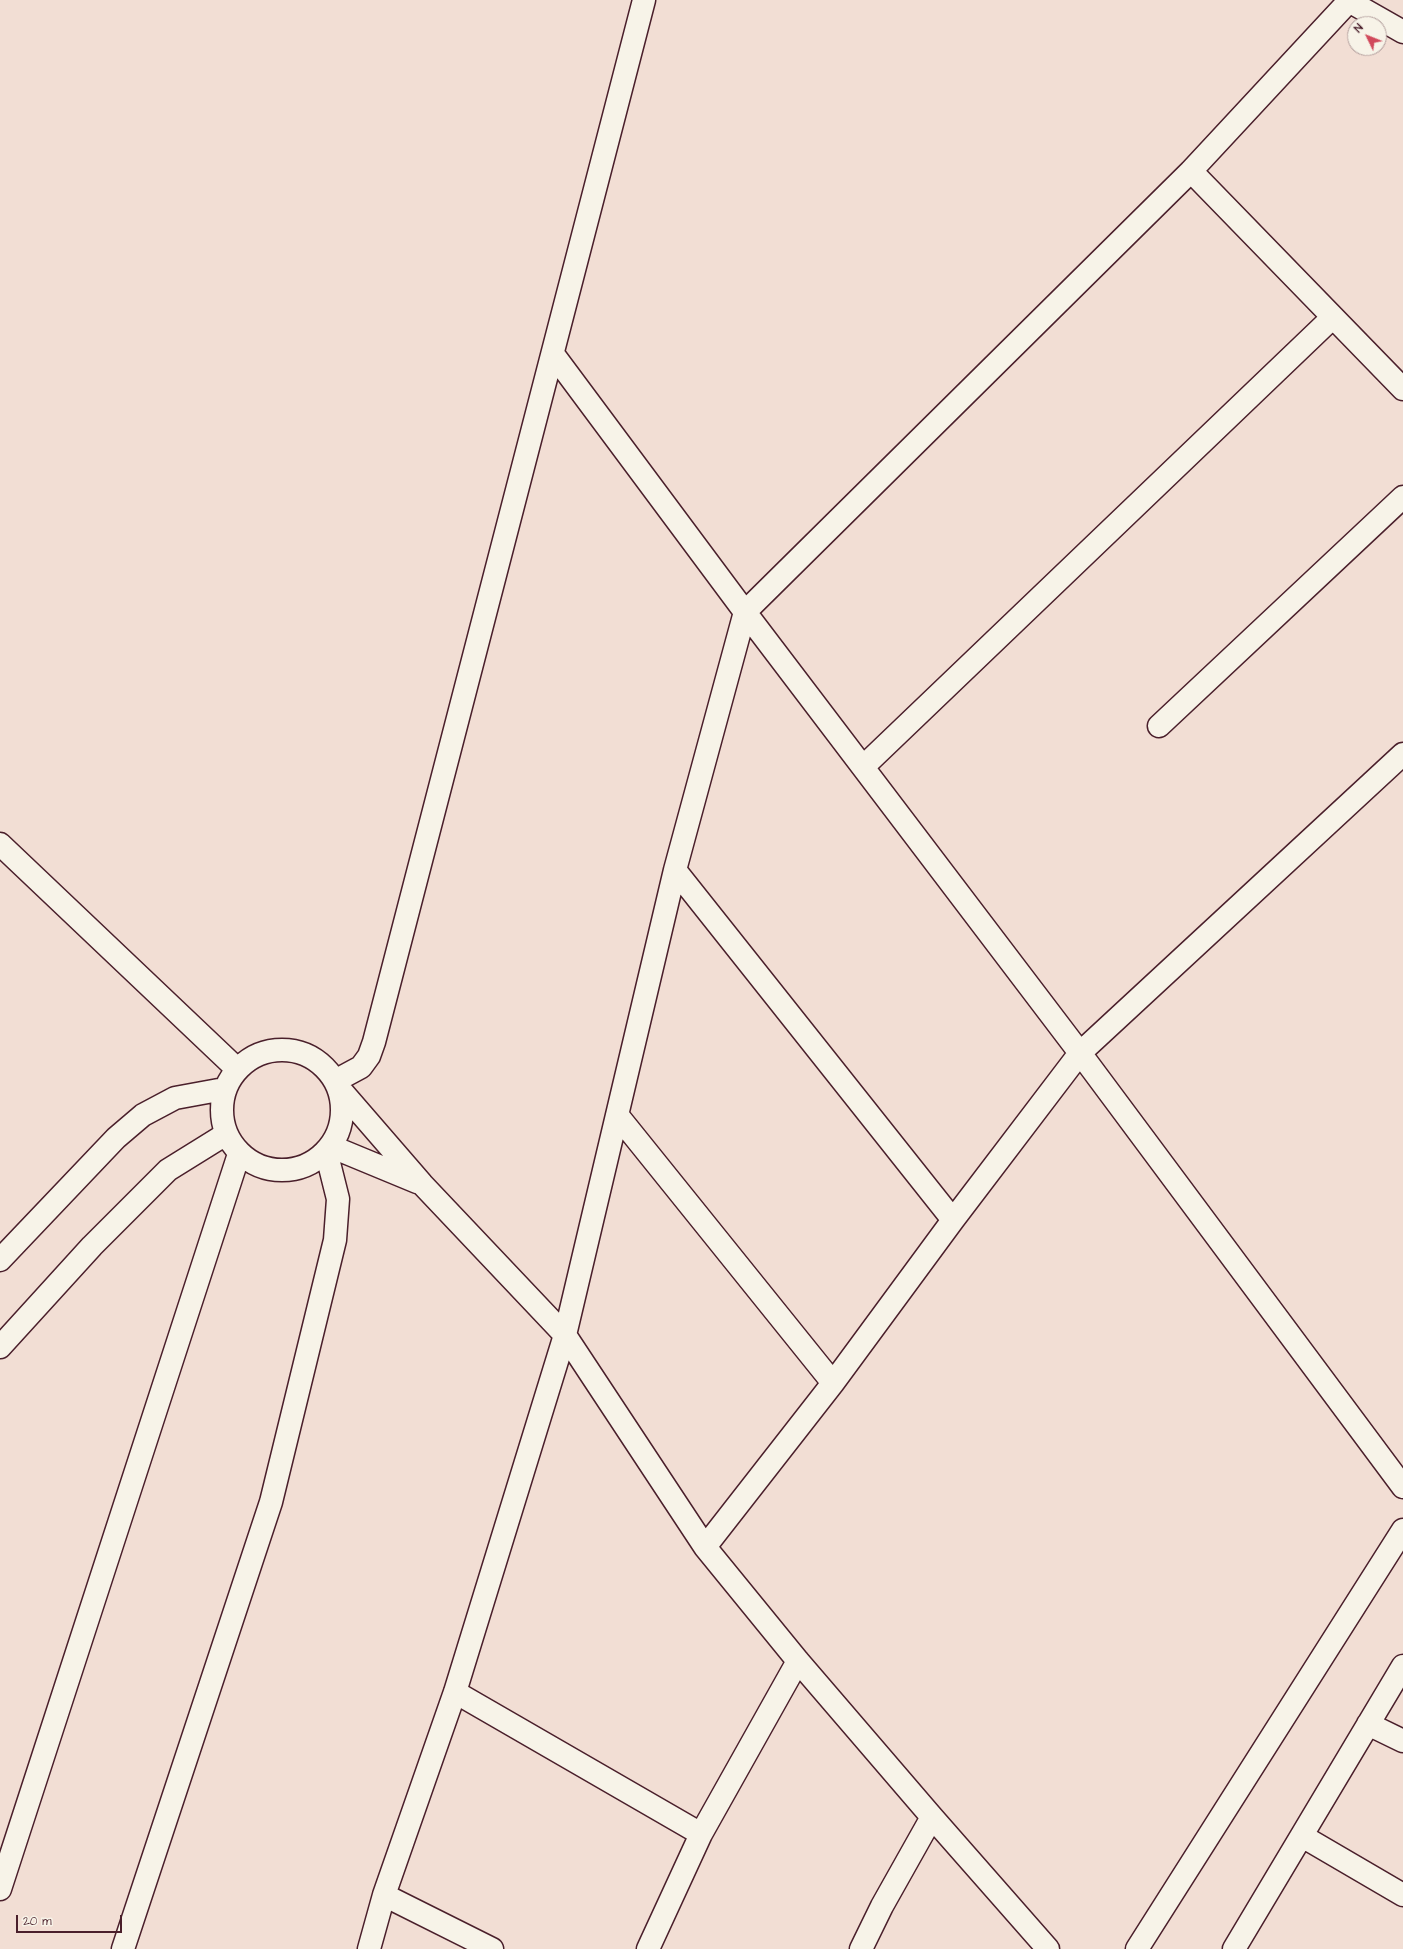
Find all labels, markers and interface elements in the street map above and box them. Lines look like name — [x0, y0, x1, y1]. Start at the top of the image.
north arrow — [1347, 16, 1387, 56]
text: N — [1351, 21, 1366, 36]
scale bar — [18, 1907, 124, 1933]
text: 20 m — [23, 1913, 52, 1930]

